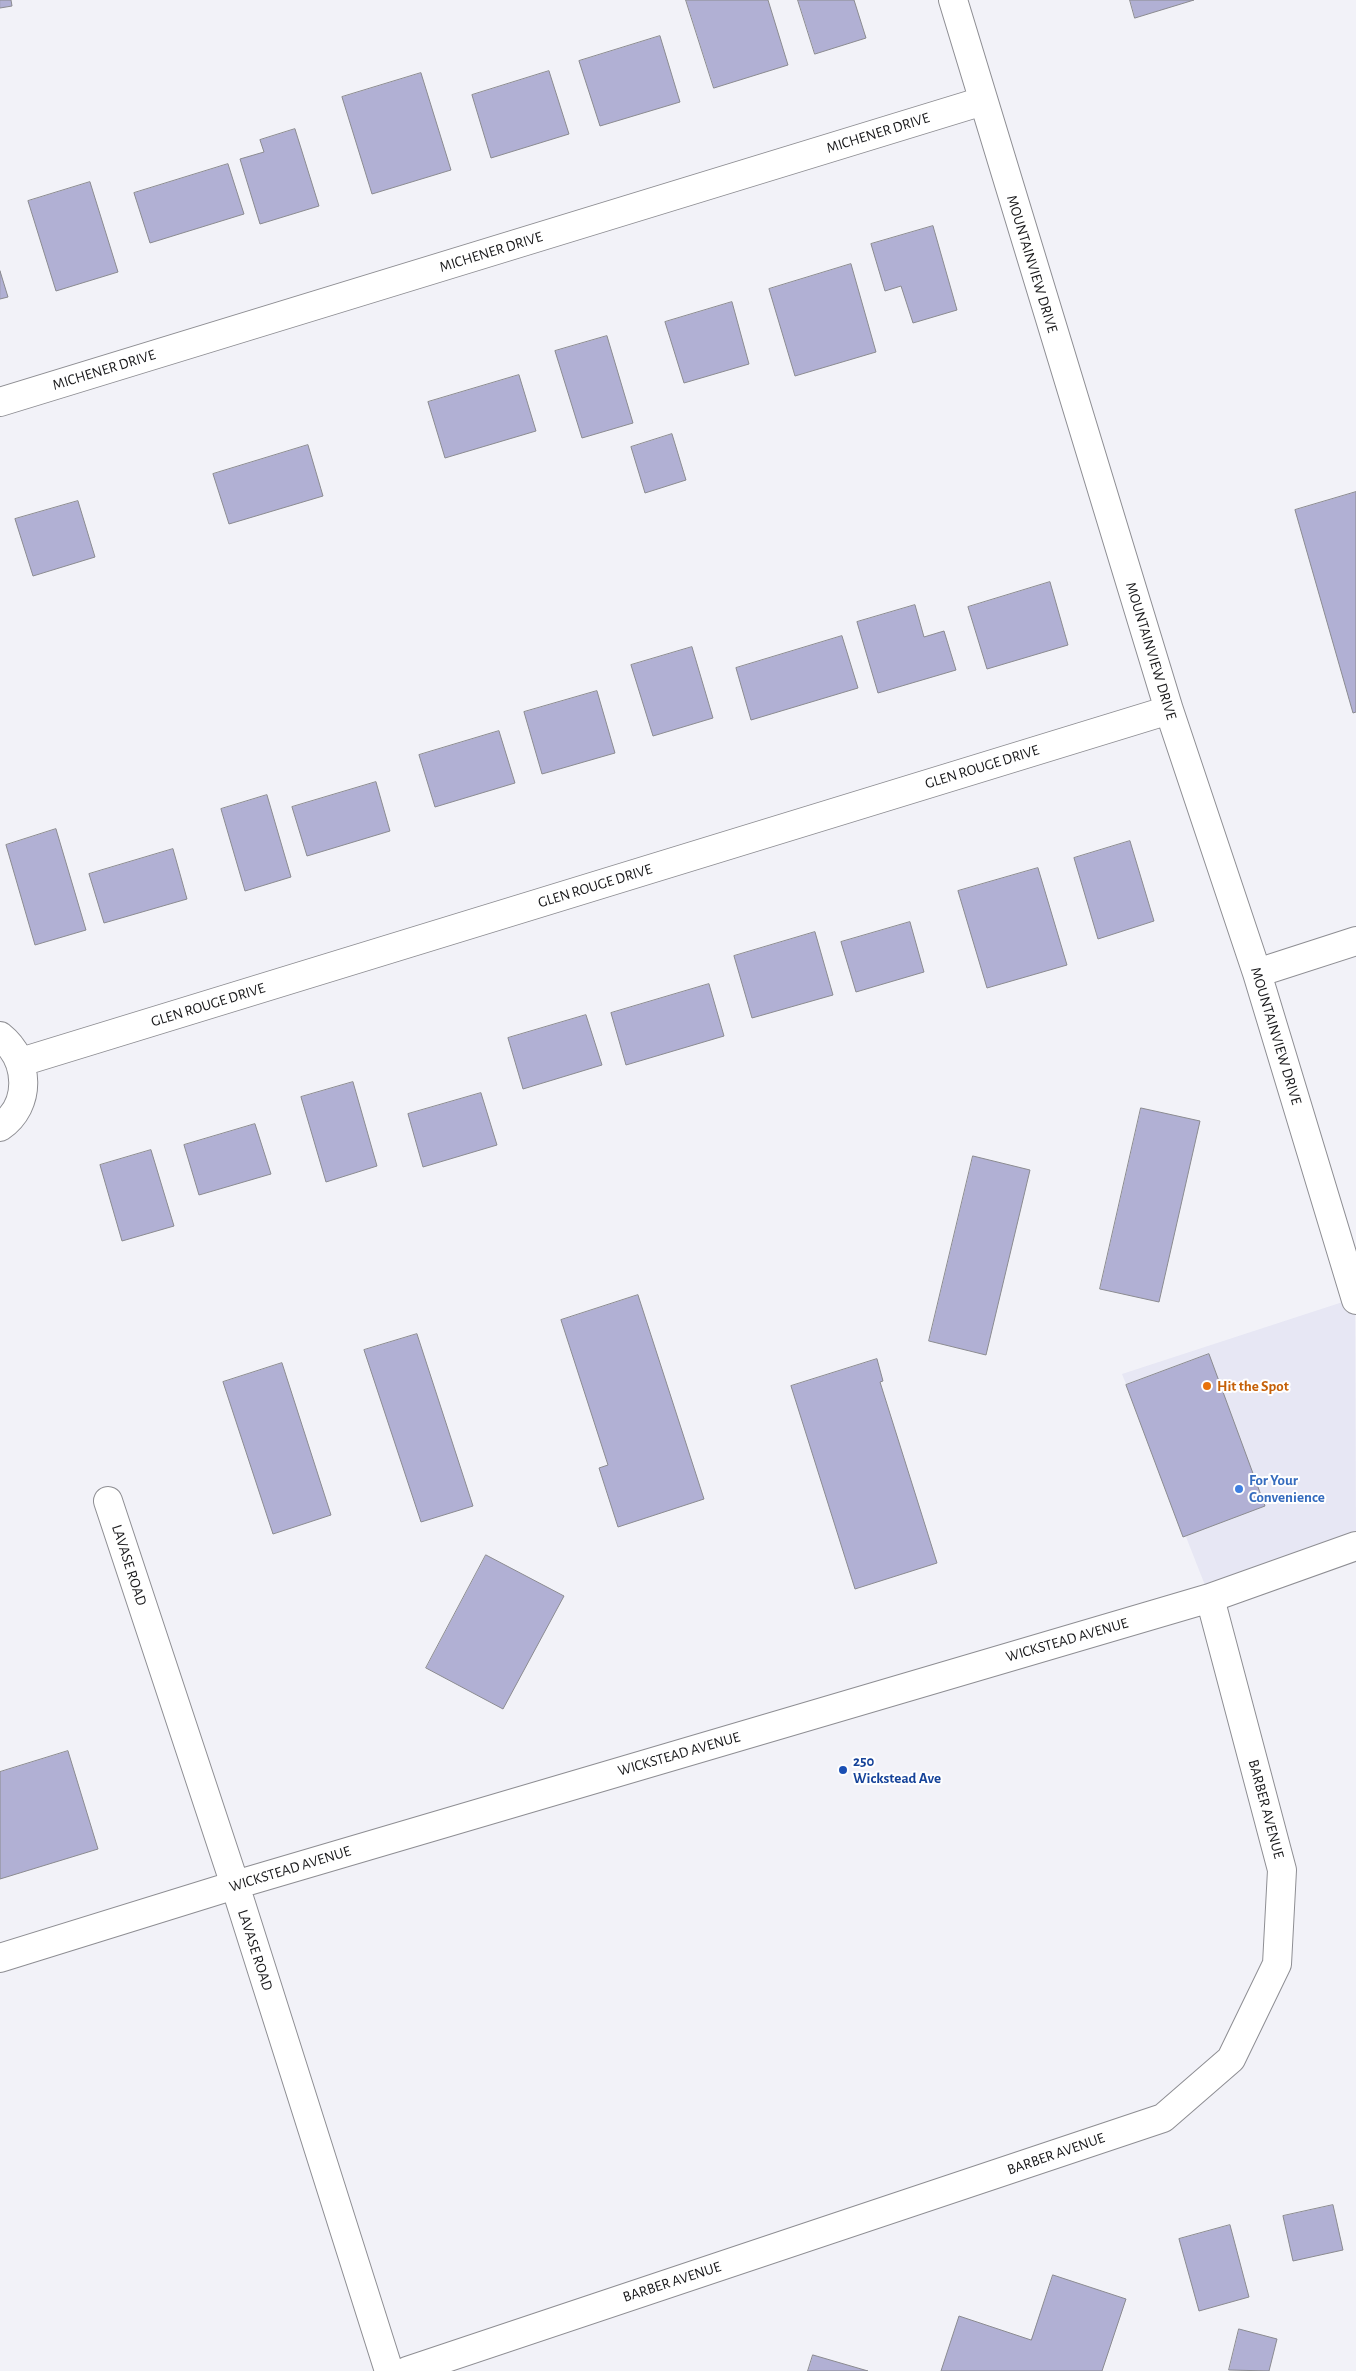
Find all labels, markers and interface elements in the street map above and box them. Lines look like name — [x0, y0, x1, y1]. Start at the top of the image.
street label: MICHENER DRIVE — [824, 109, 932, 157]
street label: MOUNTAINVIEW DRIVE — [1002, 193, 1062, 335]
street label: MICHENER DRIVE — [437, 228, 545, 276]
street label: MICHENER DRIVE — [50, 346, 158, 394]
street label: MOUNTAINVIEW DRIVE — [1121, 580, 1181, 722]
street label: GLEN ROUGE DRIVE — [923, 741, 1041, 793]
street label: GLEN ROUGE DRIVE — [536, 860, 654, 912]
street label: MOUNTAINVIEW DRIVE — [1246, 965, 1306, 1107]
street label: GLEN ROUGE DRIVE — [149, 979, 267, 1031]
place label: Hit the Spot — [1217, 1377, 1289, 1395]
marker: Hit the Spot — [1201, 1380, 1213, 1392]
place label: For Your Convenience — [1249, 1471, 1325, 1506]
marker: For Your Convenience — [1233, 1483, 1245, 1495]
street label: LAVASE ROAD — [107, 1522, 151, 1608]
street label: WICKSTEAD AVENUE — [1004, 1614, 1130, 1666]
street label: WICKSTEAD AVENUE — [616, 1728, 742, 1780]
place label: 250 Wickstead Ave — [853, 1752, 941, 1787]
street label: BARBER AVENUE — [1244, 1757, 1288, 1861]
marker: 250 Wickstead Ave — [837, 1764, 849, 1776]
street label: WICKSTEAD AVENUE — [227, 1842, 353, 1896]
street label: LAVASE ROAD — [233, 1907, 277, 1993]
street label: BARBER AVENUE — [1005, 2129, 1107, 2179]
street label: BARBER AVENUE — [621, 2258, 723, 2306]

